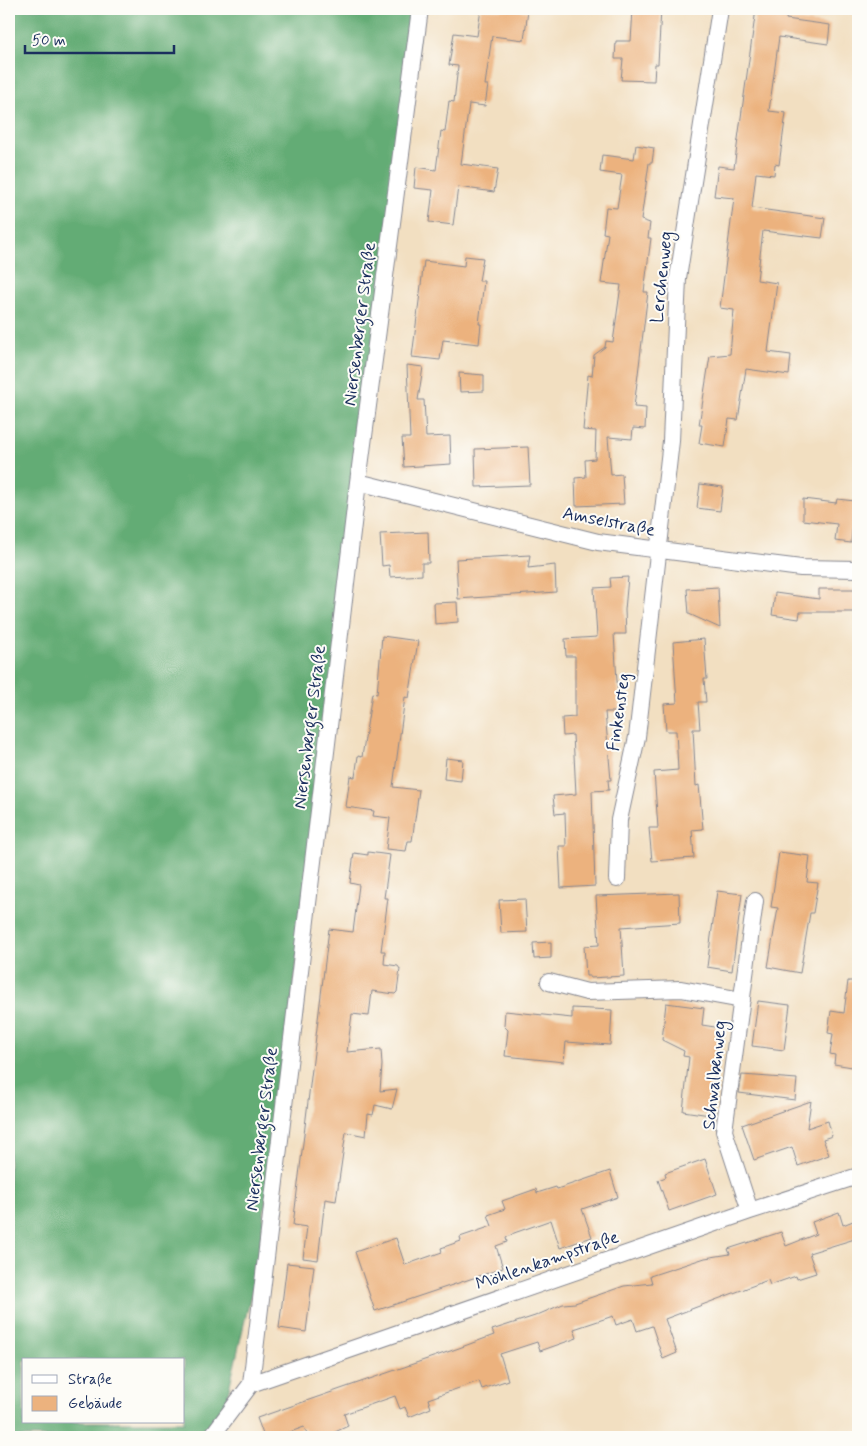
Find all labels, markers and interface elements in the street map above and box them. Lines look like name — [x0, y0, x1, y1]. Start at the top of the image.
scale bar — [25, 22, 174, 54]
text: 50 m — [32, 31, 66, 51]
street label: Lerchenweg — [645, 230, 680, 324]
street label: Niersenberger Straße — [338, 241, 384, 408]
street label: Amselstraße — [560, 501, 657, 543]
street label: Niersenberger Straße — [288, 644, 334, 811]
street label: Finkensteg — [602, 671, 636, 753]
street label: Schwalbenweg — [697, 1019, 734, 1131]
street label: Niersenberger Straße — [240, 1046, 286, 1213]
street label: Möhlenkampstraße — [473, 1225, 622, 1297]
legend — [22, 1358, 185, 1424]
text: Straße — [68, 1370, 112, 1390]
text: Gebäude — [68, 1394, 122, 1414]

